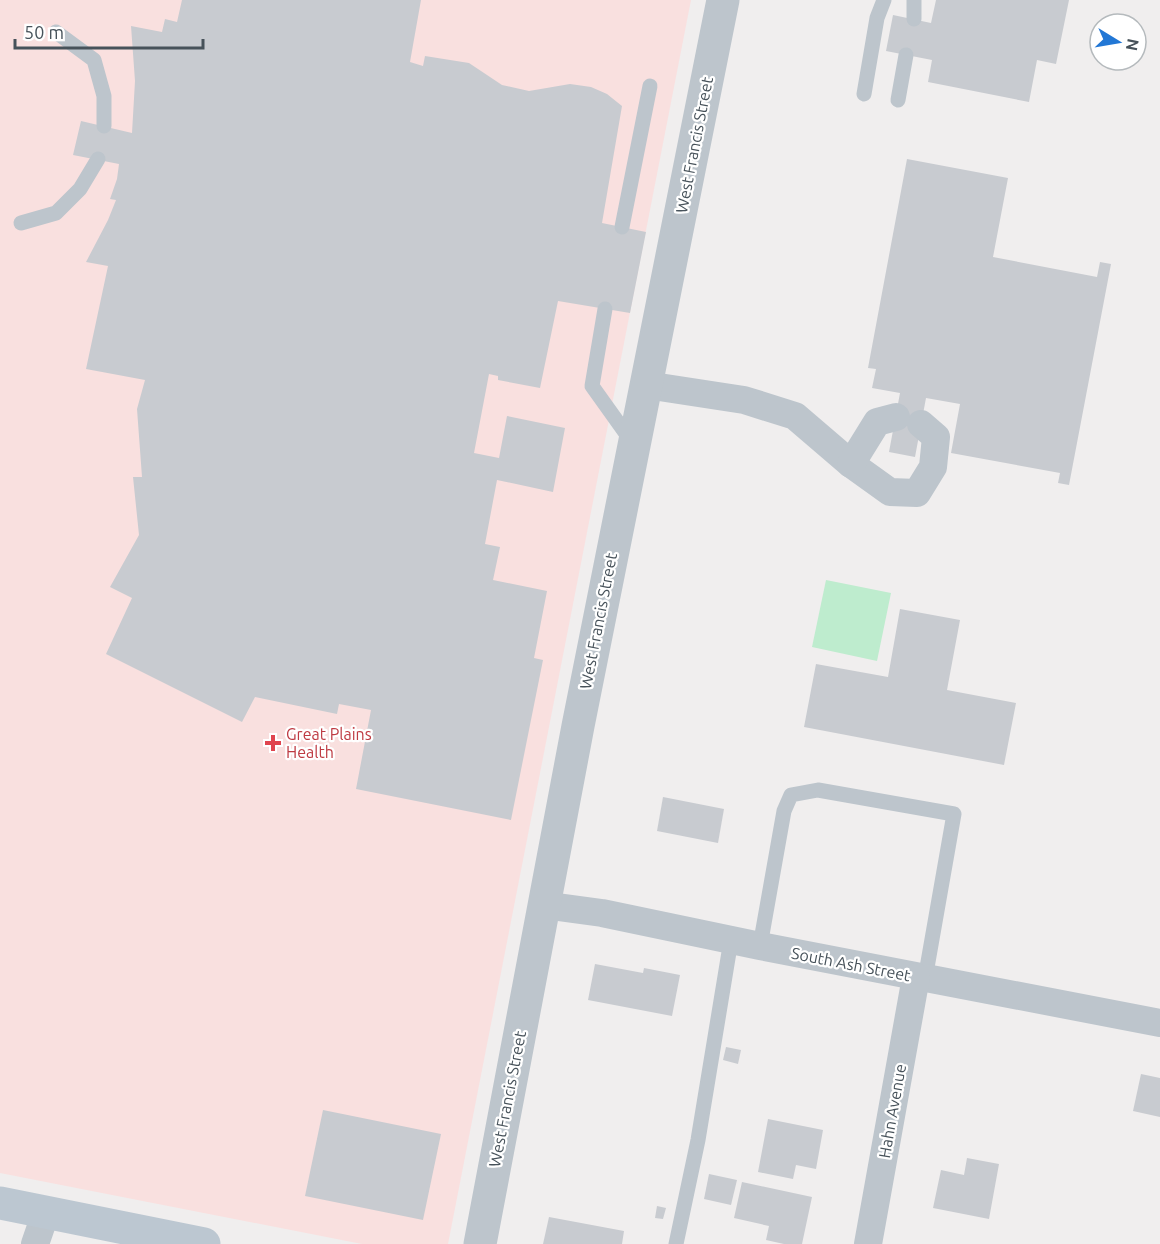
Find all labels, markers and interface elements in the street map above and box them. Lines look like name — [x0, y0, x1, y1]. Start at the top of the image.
scale bar — [15, 12, 202, 50]
north arrow — [1088, 12, 1148, 72]
text: 50 m — [24, 22, 64, 42]
text: N — [1123, 37, 1143, 52]
street label: West Francis Street — [672, 75, 716, 215]
street label: West Francis Street — [576, 551, 620, 691]
place label: Great Plains Health — [286, 725, 372, 761]
marker: Great Plains Health — [264, 734, 282, 752]
street label: South Ash Street — [790, 944, 913, 985]
street label: West Francis Street — [485, 1029, 529, 1169]
street label: Hahn Avenue — [875, 1063, 909, 1159]

